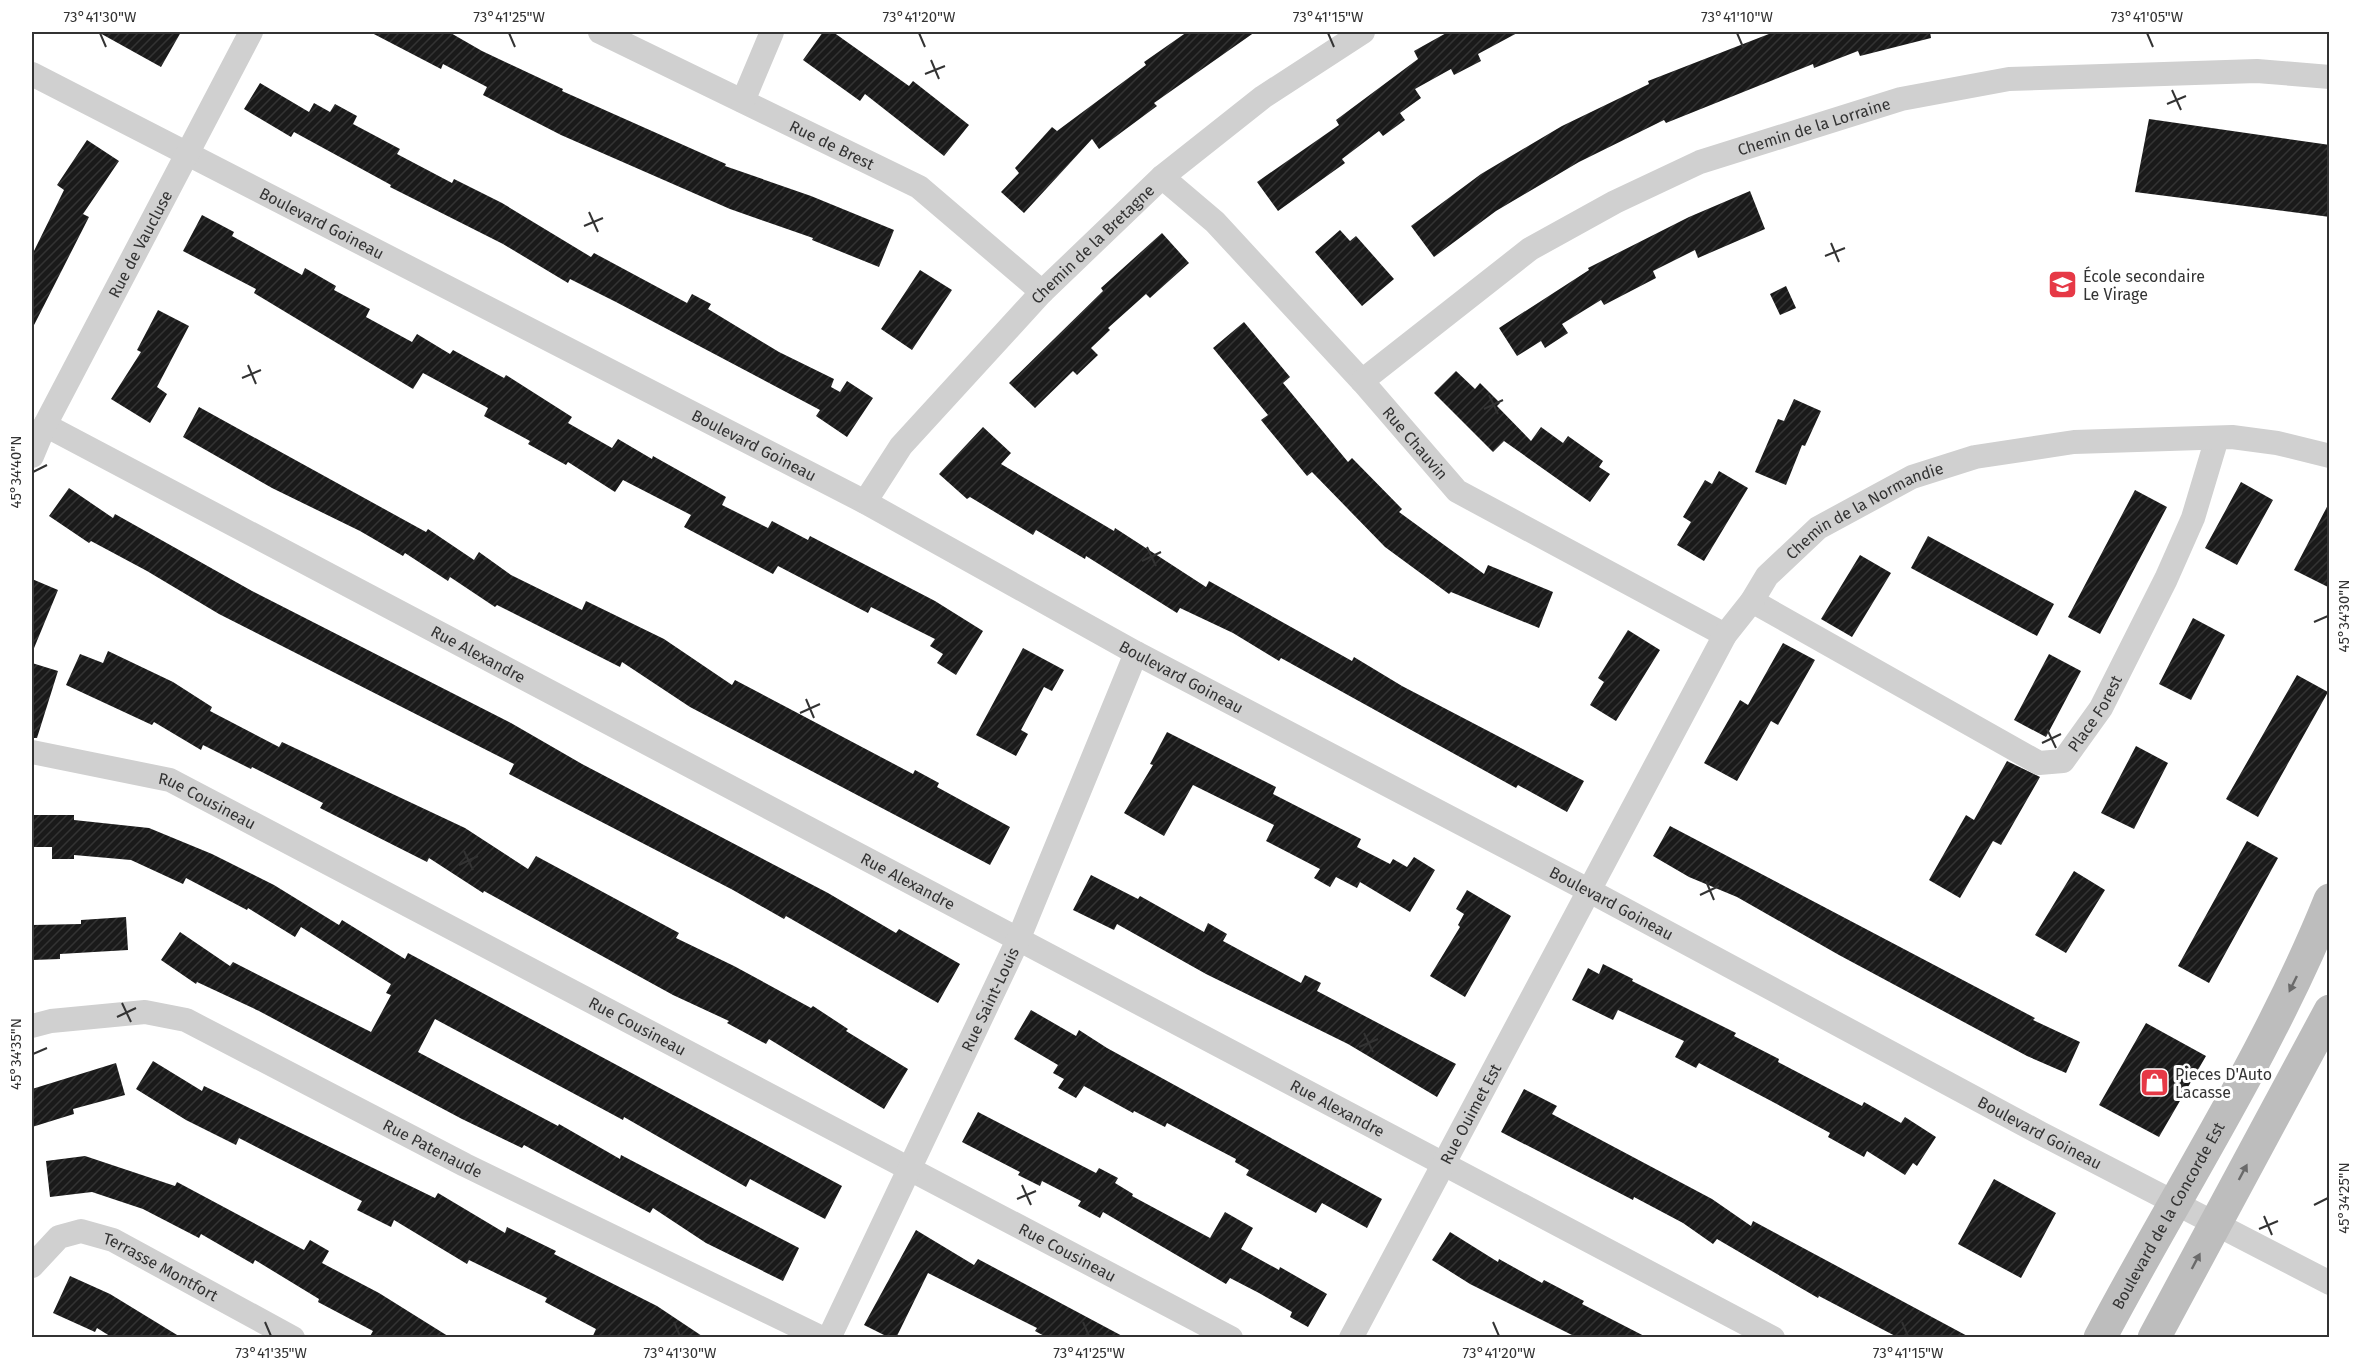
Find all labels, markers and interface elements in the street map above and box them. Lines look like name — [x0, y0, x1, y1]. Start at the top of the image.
text: 73°41'30"W — [64, 8, 137, 26]
text: 73°41'25"W — [473, 8, 545, 26]
text: 73°41'20"W — [883, 8, 956, 26]
text: 73°41'15"W — [1293, 8, 1364, 26]
text: 73°41'10"W — [1701, 8, 1774, 26]
text: 73°41'05"W — [2111, 8, 2184, 26]
street label: Chemin de la Lorraine — [1735, 94, 1893, 160]
street label: Rue de Brest — [786, 117, 878, 174]
street label: Chemin de la Bretagne — [1027, 181, 1158, 308]
street label: Boulevard Goineau — [256, 184, 387, 263]
street label: Rue de Vaucluse — [104, 187, 176, 301]
place label: École secondaire Le Virage — [2083, 266, 2205, 304]
school or university icon: École secondaire Le Virage — [2046, 269, 2078, 301]
street label: Rue Chauvin — [1379, 403, 1452, 484]
street label: Boulevard Goineau — [689, 406, 820, 485]
text: 45°34'40"N — [7, 436, 25, 508]
street label: Chemin de la Normandie — [1782, 459, 1946, 563]
text: 45°34'30"N — [2335, 580, 2353, 652]
street label: Rue Alexandre — [428, 622, 528, 687]
street label: Boulevard Goineau — [1116, 637, 1246, 718]
street label: Place Forest — [2064, 672, 2126, 756]
street label: Rue Cousineau — [157, 769, 259, 833]
street label: Rue Alexandre — [857, 849, 958, 914]
street label: Boulevard Goineau — [1546, 863, 1677, 944]
street label: Rue Saint-Louis — [957, 944, 1023, 1055]
one-way arrow — [2288, 976, 2297, 993]
street label: Rue Cousineau — [585, 993, 689, 1060]
text: 45°34'35"N — [7, 1018, 25, 1090]
street label: Rue Ouimet Est — [1436, 1060, 1505, 1168]
place label: Pieces D'Auto Lacasse — [2175, 1065, 2272, 1102]
shop icon: Pieces D'Auto Lacasse — [2138, 1067, 2170, 1099]
street label: Rue Alexandre — [1287, 1076, 1388, 1141]
street label: Boulevard Goineau — [1974, 1092, 2105, 1173]
street label: Rue Patenaude — [380, 1115, 485, 1182]
street label: Boulevard de la Concorde Est — [2108, 1119, 2229, 1313]
text: 45°34'25"N — [2335, 1162, 2353, 1234]
one-way arrow — [2238, 1163, 2248, 1180]
street label: Rue Cousineau — [1015, 1219, 1119, 1286]
street label: Terrasse Montfort — [101, 1229, 221, 1305]
one-way arrow — [2190, 1252, 2200, 1270]
text: 73°41'35"W — [235, 1344, 307, 1362]
text: 73°41'30"W — [644, 1344, 717, 1362]
text: 73°41'25"W — [1053, 1344, 1125, 1362]
text: 73°41'20"W — [1463, 1344, 1536, 1362]
text: 73°41'15"W — [1873, 1344, 1944, 1362]

